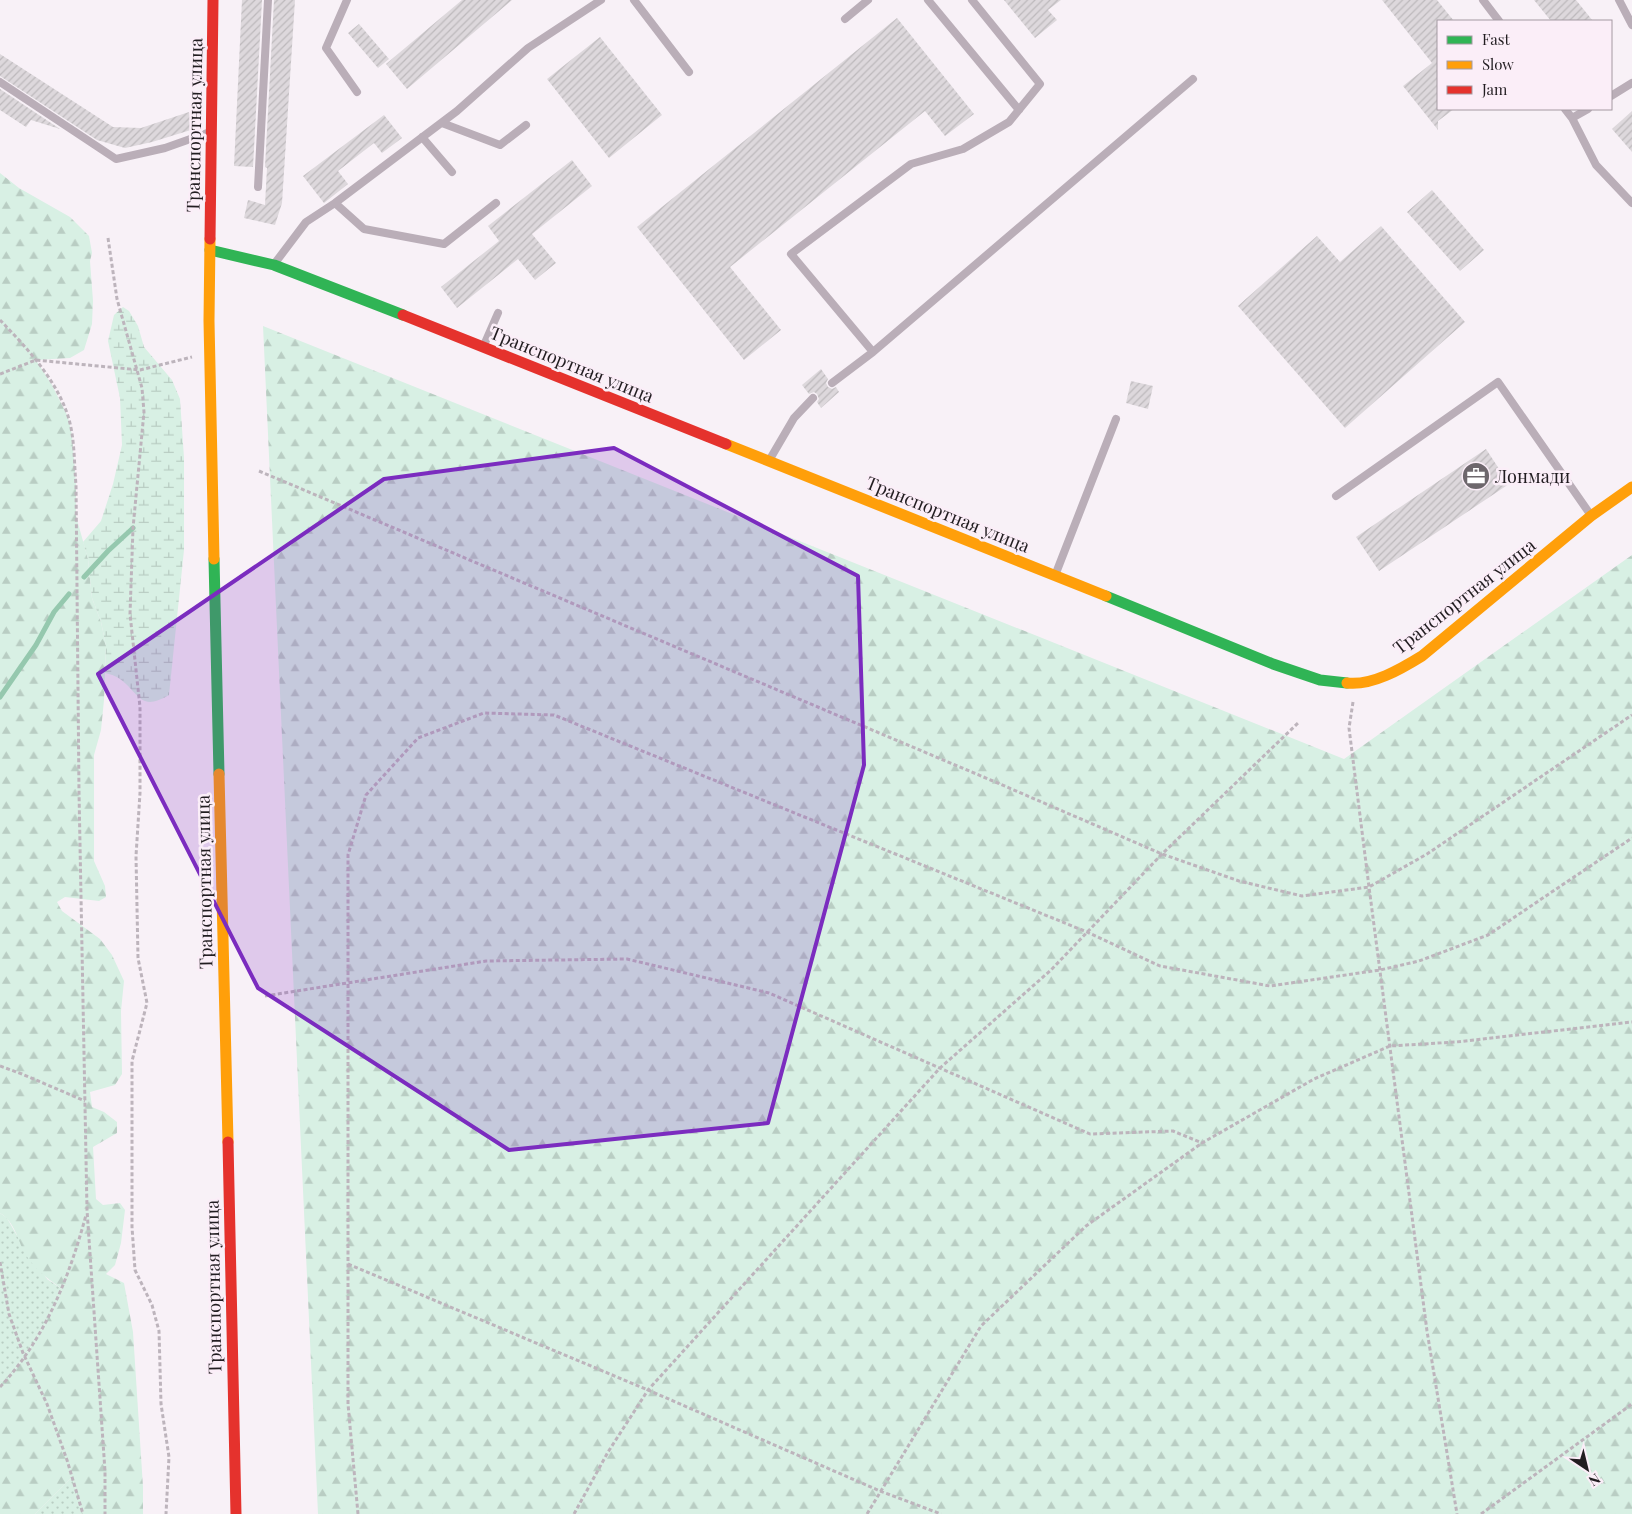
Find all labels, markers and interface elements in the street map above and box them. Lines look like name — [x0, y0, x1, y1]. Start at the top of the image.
legend — [1437, 20, 1612, 110]
text: Fast — [1482, 29, 1511, 49]
street label: Транспортная улица — [180, 38, 208, 212]
text: Slow — [1482, 54, 1514, 74]
text: Jam — [1481, 79, 1508, 99]
street label: Транспортная улица — [487, 320, 657, 408]
office icon: Лонмади — [1461, 461, 1491, 491]
place label: Лонмади — [1494, 464, 1570, 488]
street label: Транспортная улица — [863, 470, 1033, 558]
street label: Транспортная улица — [1388, 533, 1540, 659]
street label: Транспортная улица — [190, 795, 218, 969]
street label: Транспортная улица — [199, 1200, 227, 1374]
north arrow — [1562, 1444, 1612, 1494]
text: N — [1585, 1469, 1604, 1491]

